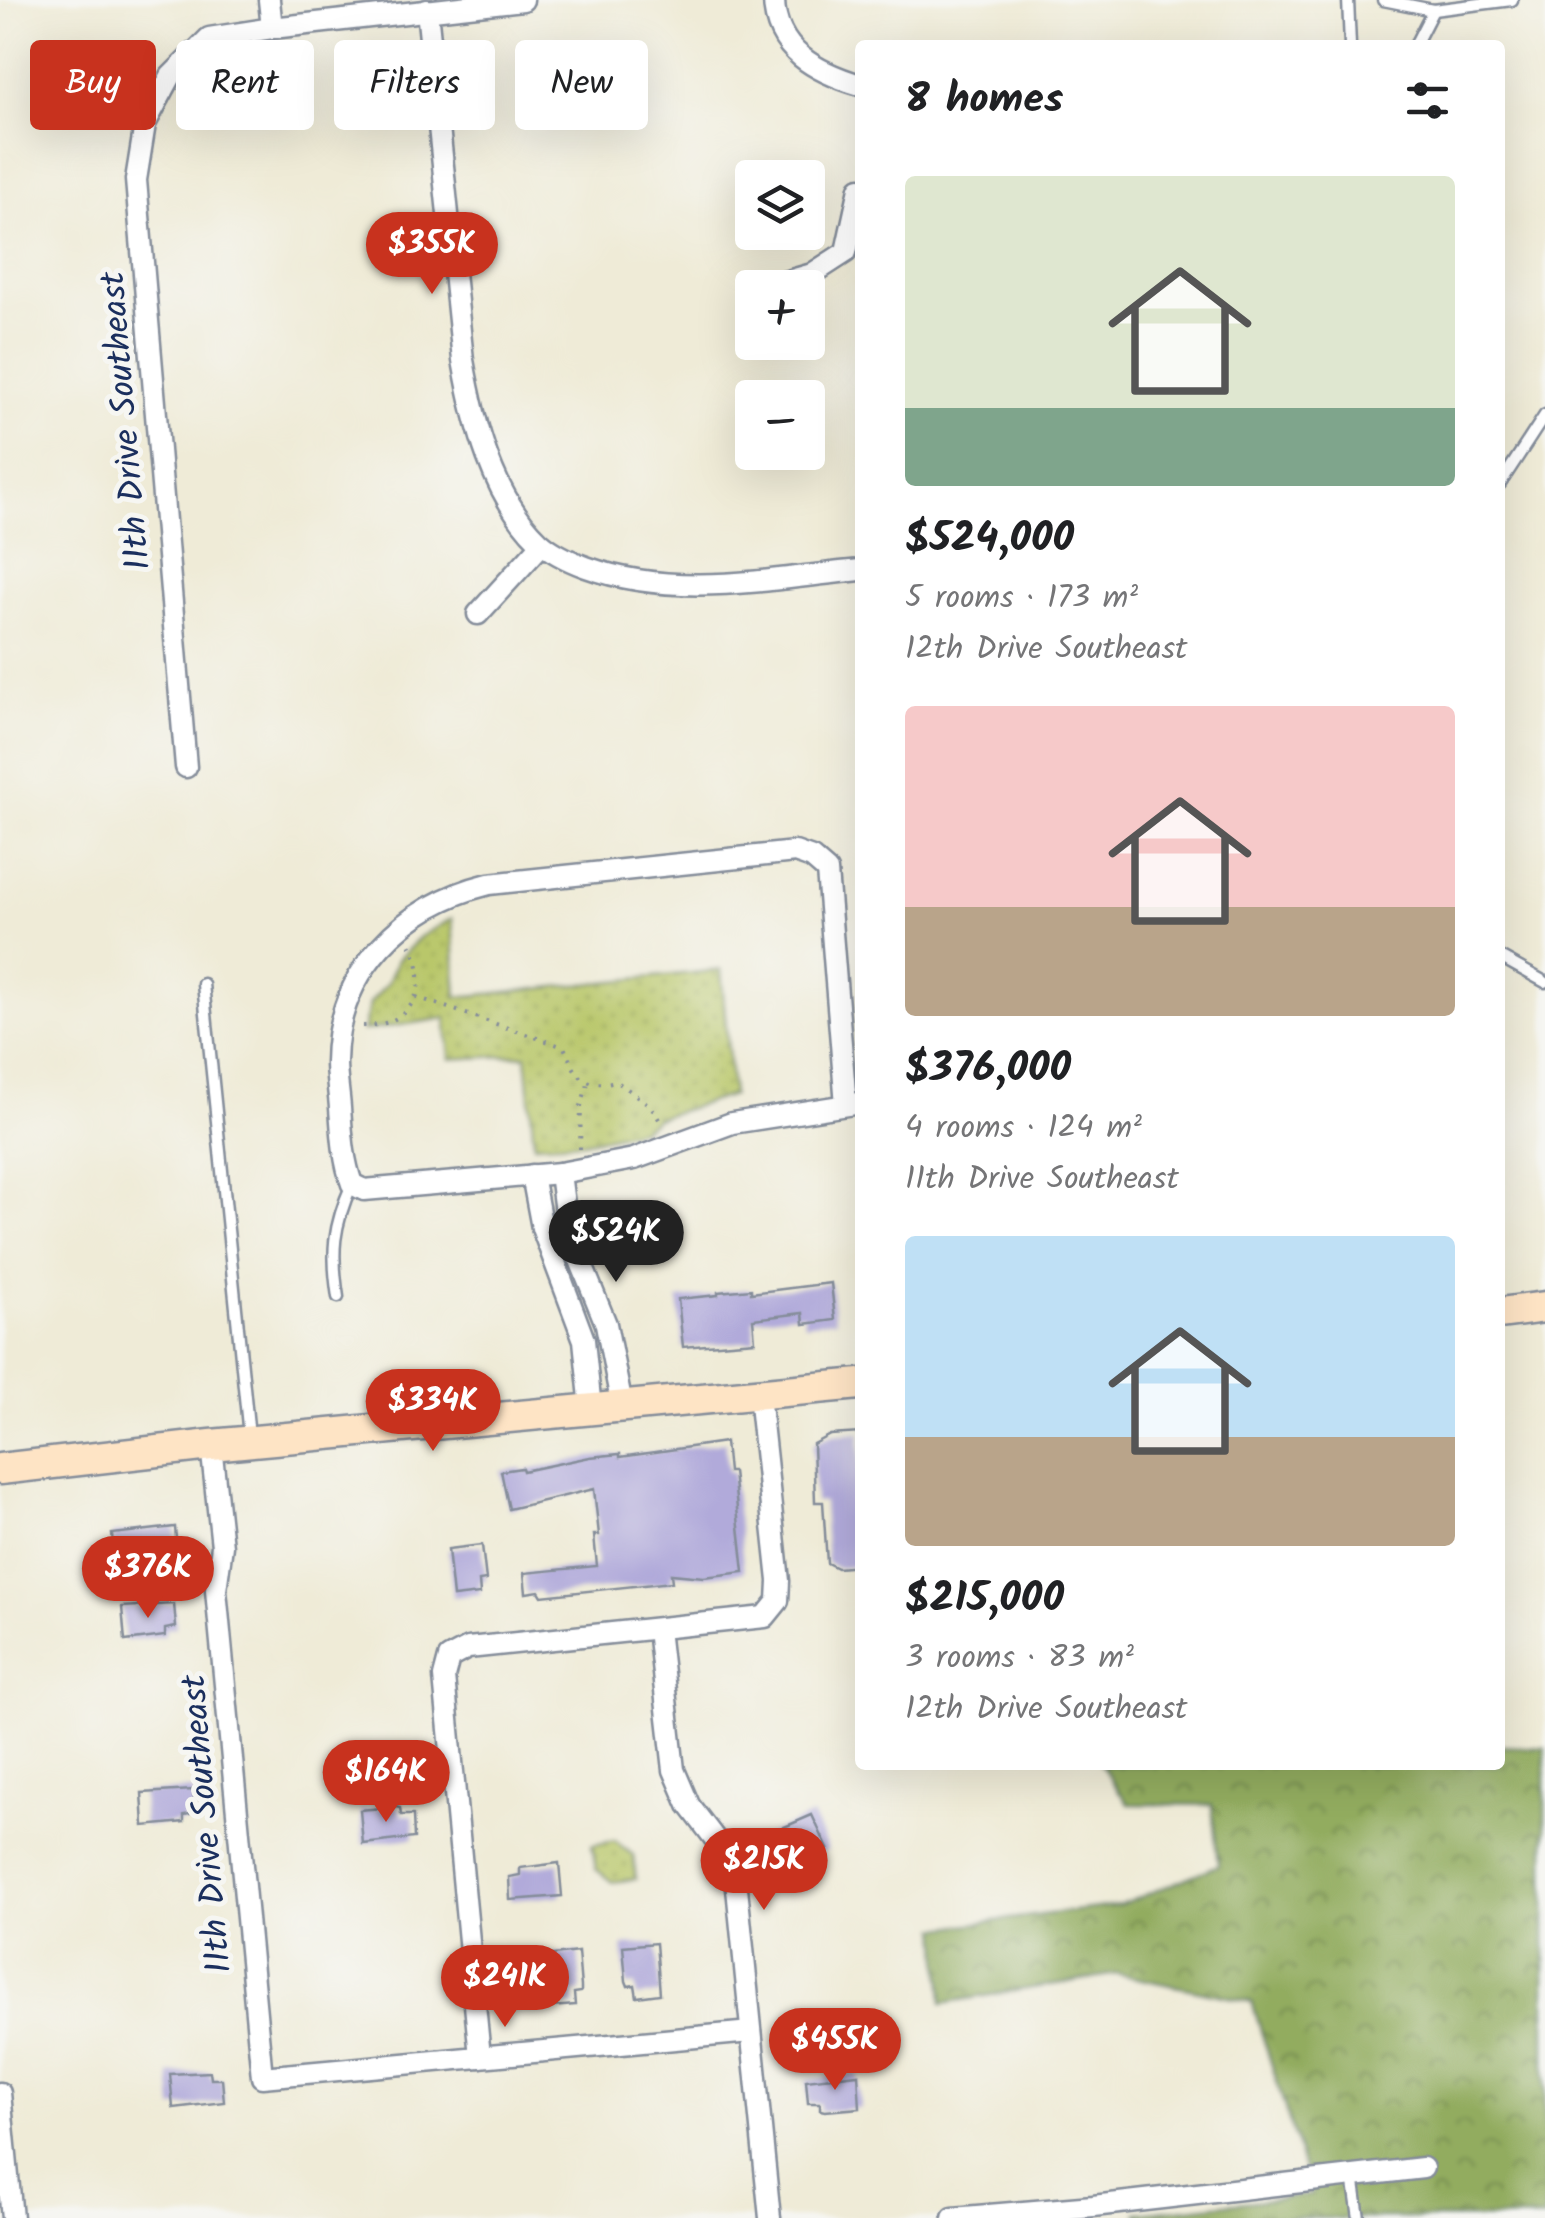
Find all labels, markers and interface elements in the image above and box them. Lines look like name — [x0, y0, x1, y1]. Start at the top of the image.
chip: Buy — [30, 40, 156, 130]
chip: Rent — [176, 40, 314, 130]
chip: Filters — [334, 40, 495, 130]
chip: New — [515, 40, 648, 130]
text: 8 homes — [905, 67, 1063, 134]
icon: filters — [1400, 73, 1455, 128]
map controls — [735, 160, 825, 470]
button: layers — [735, 160, 825, 250]
pin: $355K — [362, 212, 502, 297]
text: $355K — [388, 219, 476, 270]
icon: home — [1090, 241, 1270, 421]
street label: 11th Drive Southeast — [86, 269, 168, 572]
button: + — [735, 270, 825, 360]
button: − — [735, 380, 825, 470]
text: $524,000 — [905, 506, 1074, 573]
text: 5 rooms · 173 m² — [905, 573, 1138, 624]
text: 12th Drive Southeast — [905, 624, 1187, 675]
icon: home — [1090, 771, 1270, 951]
text: $376,000 — [905, 1036, 1071, 1103]
text: 4 rooms · 124 m² — [905, 1103, 1142, 1154]
text: 11th Drive Southeast — [905, 1154, 1179, 1205]
pin: $524K — [546, 1200, 686, 1285]
text: $524K — [571, 1207, 661, 1258]
icon: home — [1090, 1301, 1270, 1481]
pin: $334K — [363, 1369, 503, 1454]
text: $334K — [388, 1376, 478, 1427]
pin: $376K — [78, 1536, 218, 1621]
text: $376K — [104, 1543, 192, 1594]
text: $215,000 — [905, 1566, 1064, 1633]
text: 3 rooms · 83 m² — [905, 1633, 1134, 1684]
street label: 11th Drive Southeast — [167, 1672, 249, 1975]
text: 12th Drive Southeast — [905, 1684, 1187, 1735]
pin: $164K — [316, 1740, 456, 1825]
text: $164K — [345, 1747, 427, 1798]
pin: $215K — [694, 1828, 834, 1913]
text: $215K — [723, 1835, 805, 1886]
pin: $241K — [435, 1945, 575, 2030]
text: $241K — [463, 1952, 547, 2003]
pin: $455K — [765, 2008, 905, 2093]
text: $455K — [791, 2015, 879, 2066]

